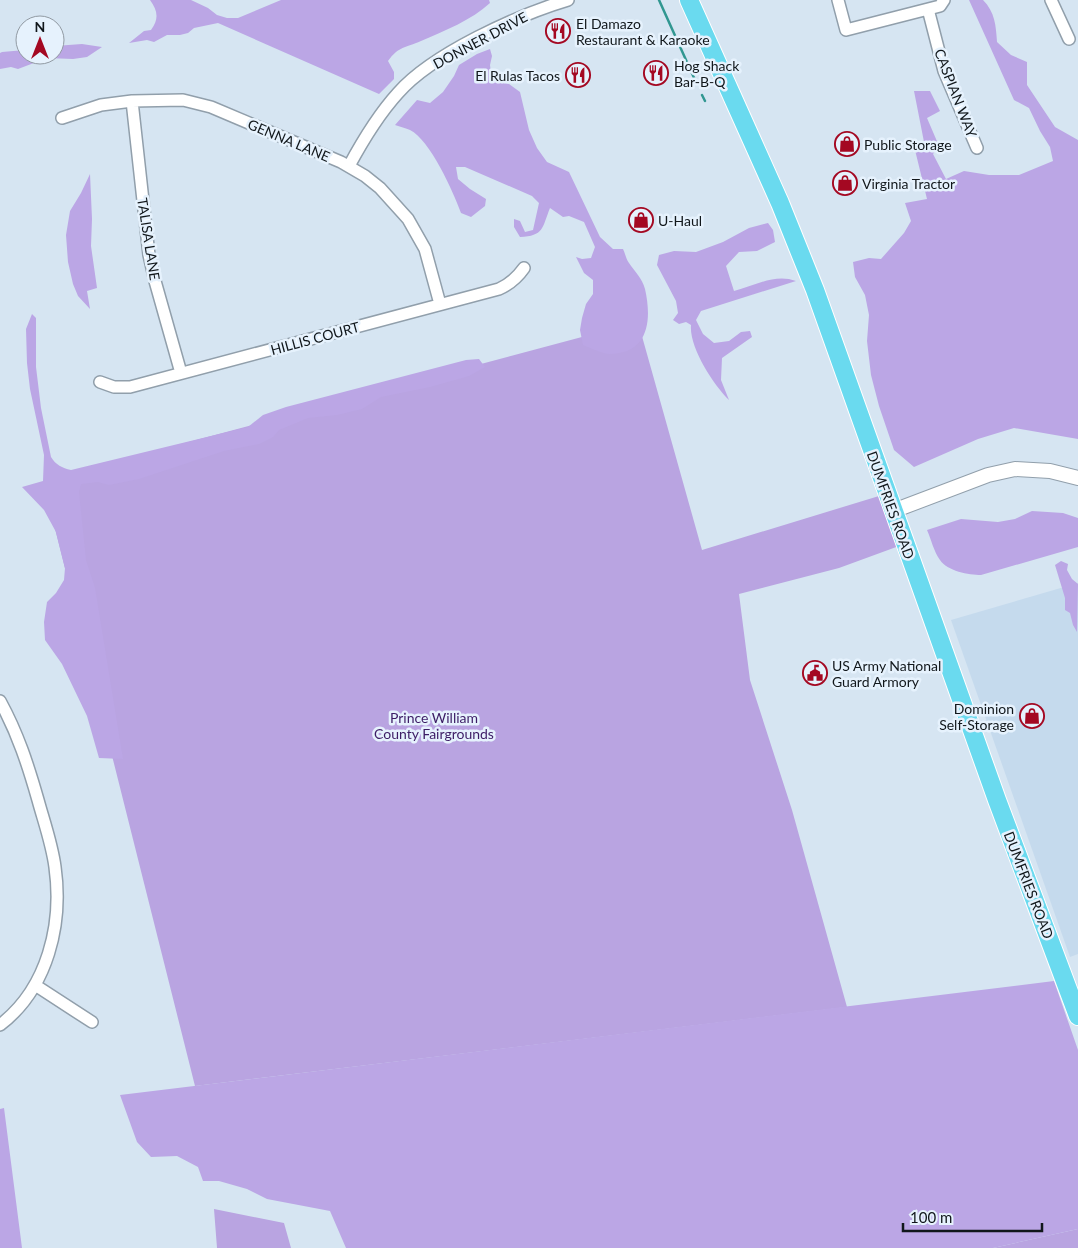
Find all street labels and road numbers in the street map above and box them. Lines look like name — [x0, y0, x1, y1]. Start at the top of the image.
street label: DONNER DRIVE — [430, 8, 530, 72]
street label: CASPIAN WAY — [931, 46, 981, 140]
street label: GENNA LANE — [245, 115, 333, 165]
street label: TALISA LANE — [134, 197, 164, 281]
street label: HILLIS COURT — [269, 318, 362, 358]
street label: DUMFRIES ROAD — [864, 449, 918, 561]
street label: DUMFRIES ROAD — [1001, 829, 1057, 941]

